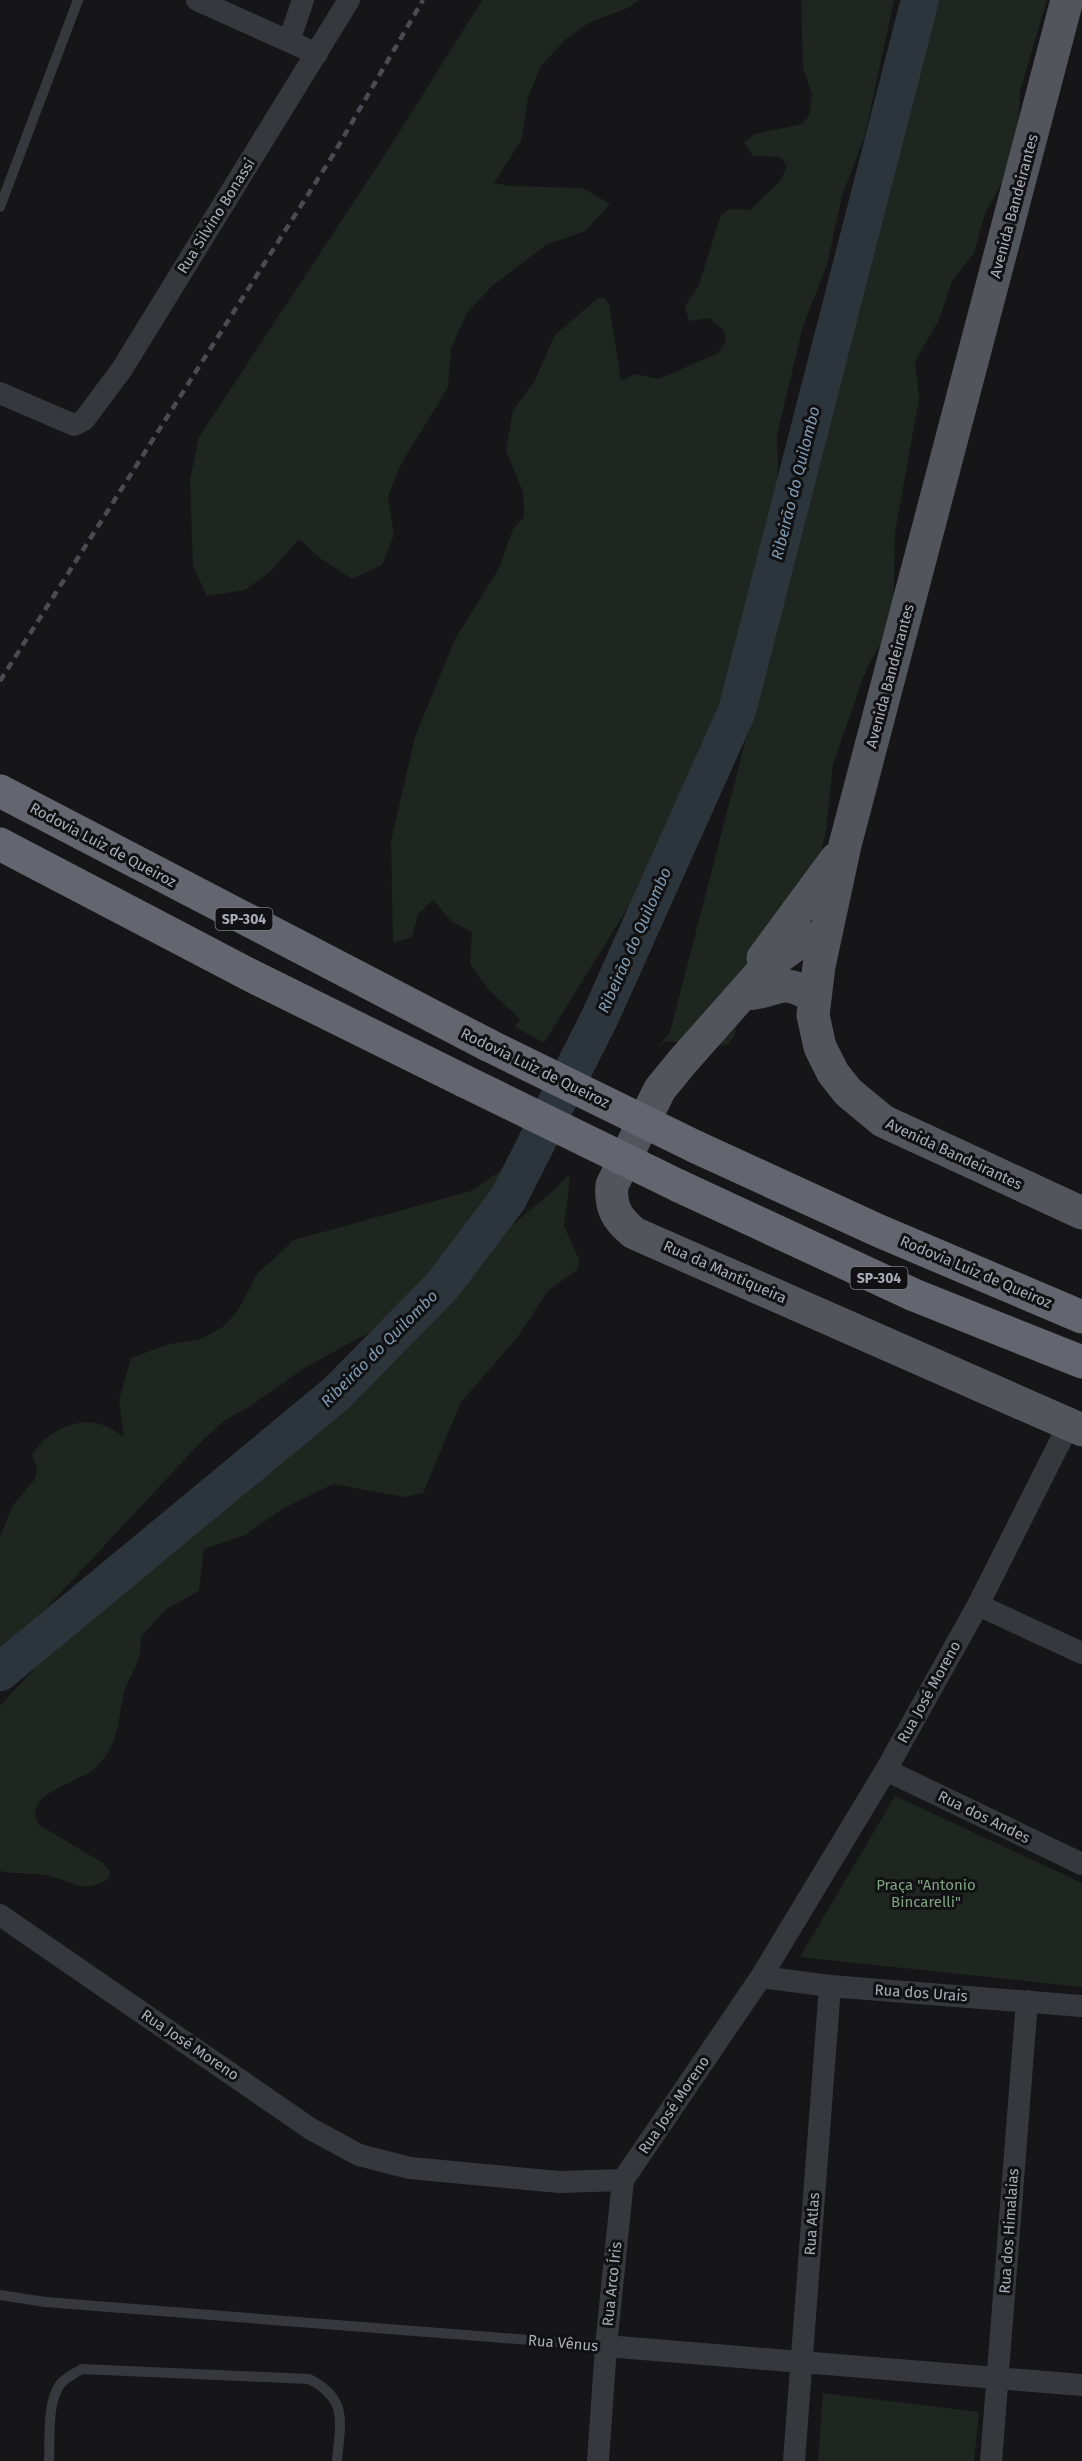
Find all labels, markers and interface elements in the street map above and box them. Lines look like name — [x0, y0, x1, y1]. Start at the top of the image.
street label: Avenida Bandeirantes — [986, 132, 1042, 280]
street label: Rua Silvino Bonassi — [173, 155, 259, 277]
water label: Ribeirão do Quilombo — [767, 404, 824, 562]
street label: Avenida Bandeirantes — [862, 602, 918, 750]
street label: Rodovia Luiz de Queiroz — [27, 799, 180, 891]
water label: Ribeirão do Quilombo — [594, 864, 675, 1016]
road number: SP-304 — [216, 908, 272, 930]
street label: Rodovia Luiz de Queiroz — [458, 1024, 613, 1112]
street label: Avenida Bandeirantes — [883, 1115, 1025, 1193]
street label: Rodovia Luiz de Queiroz — [897, 1232, 1055, 1312]
street label: Rua da Mantiqueira — [661, 1237, 789, 1307]
road number: SP-304 — [850, 1267, 908, 1289]
water label: Ribeirão do Quilombo — [317, 1286, 442, 1411]
street label: Rua José Moreno — [894, 1638, 964, 1746]
street label: Rua dos Andes — [935, 1787, 1033, 1847]
park label: Praça "Antonio Bincarelli" — [876, 1876, 976, 1911]
street label: Rua dos Urais — [874, 1981, 968, 2005]
street label: Rua José Moreno — [138, 2006, 242, 2084]
street label: Rua José Moreno — [635, 2053, 713, 2157]
street label: Rua dos Himalaias — [996, 2168, 1022, 2294]
street label: Rua Atlas — [801, 2192, 823, 2256]
street label: Rua Arco Íris — [599, 2241, 625, 2327]
street label: Rua Vênus — [527, 2331, 599, 2355]

